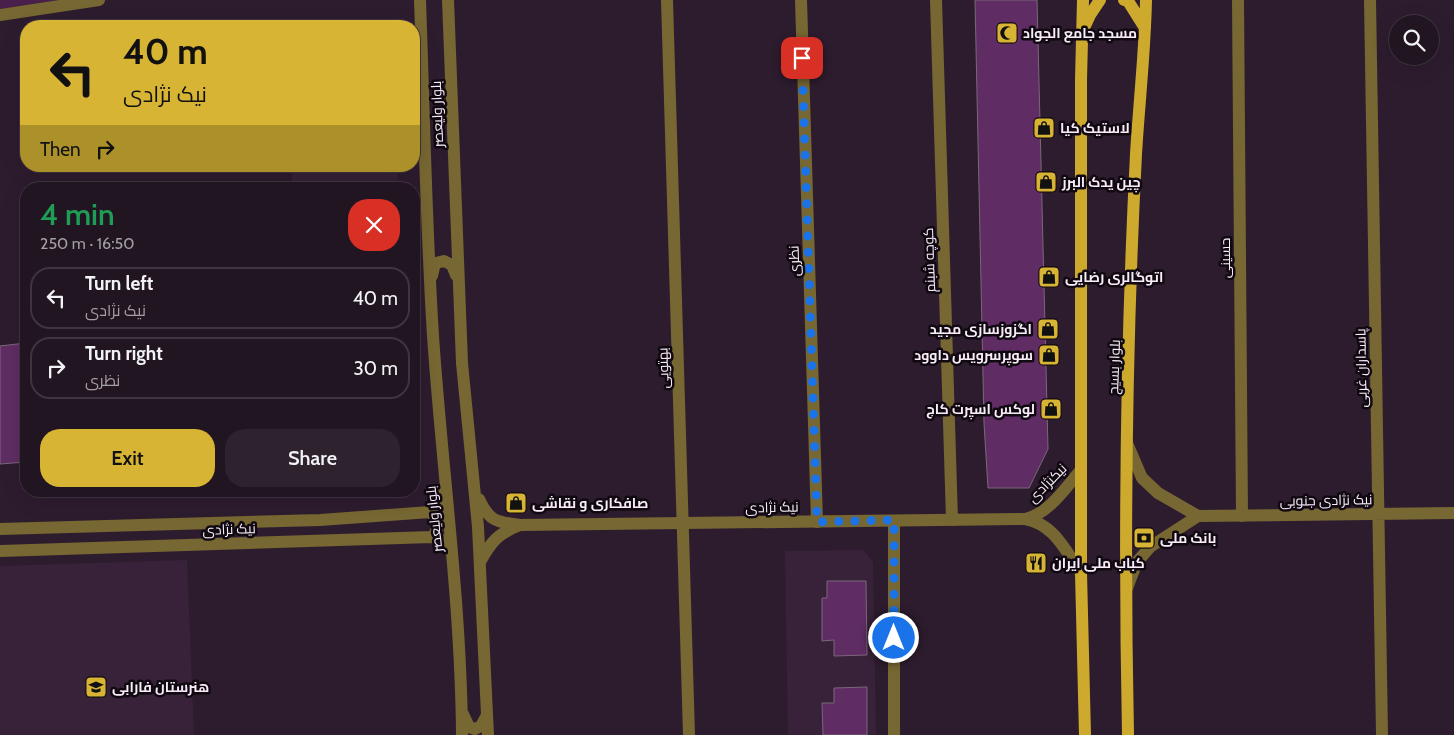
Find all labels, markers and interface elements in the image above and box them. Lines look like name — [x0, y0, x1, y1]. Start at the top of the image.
map controls — [1389, 15, 1439, 65]
button: search — [1389, 15, 1439, 65]
mosque icon: مسجد جامع الجواد — [995, 21, 1019, 45]
place label: مسجد جامع الجواد — [1023, 24, 1137, 43]
text: 40 m — [123, 30, 208, 73]
pin — [781, 37, 823, 79]
icon: left — [40, 40, 105, 105]
icon: arrive — [788, 44, 816, 72]
street label: بلوار ولیعصر — [427, 80, 447, 149]
text: نیک نژادی — [123, 81, 207, 108]
shop icon: لاستیک کیا — [1032, 116, 1056, 140]
place label: لاستیک کیا — [1060, 119, 1130, 137]
icon: right — [91, 135, 119, 163]
text: Then — [40, 138, 81, 161]
shop icon: چین یدک البرز — [1034, 170, 1058, 194]
place label: چین یدک البرز — [1061, 173, 1141, 193]
text: 4 min — [40, 196, 115, 233]
button: close — [348, 199, 400, 251]
street label: کوچه شبنم — [919, 227, 940, 293]
text: 250 m · 16:50 — [40, 234, 134, 253]
street label: حسینی — [1216, 238, 1234, 278]
street label: نظری — [784, 245, 804, 277]
shop icon: اتوگالری رضایی — [1037, 265, 1061, 289]
place label: اتوگالری رضایی — [1065, 268, 1163, 286]
text: Turn left — [85, 272, 153, 295]
icon: left — [42, 284, 70, 312]
text: 40 m — [353, 287, 398, 310]
text: نیک نژادی — [85, 301, 146, 320]
shop icon: اگزوزسازی مجید — [1036, 317, 1060, 341]
place label: اگزوزسازی مجید — [930, 320, 1032, 338]
street label: پاسداران غربی — [1351, 328, 1372, 408]
street label: بلوار بسیج — [1104, 339, 1124, 395]
text: Turn right — [85, 342, 163, 365]
shop icon: سوپرسرویس داوود — [1037, 343, 1061, 367]
place label: سوپرسرویس داوود — [914, 346, 1033, 366]
street label: بهتویی — [653, 347, 673, 389]
icon: right — [42, 354, 70, 382]
text: 30 m — [354, 357, 398, 380]
text: نظری — [85, 371, 120, 390]
shop icon: لوکس اسپرت کاج — [1039, 397, 1063, 421]
place label: لوکس اسپرت کاج — [926, 400, 1035, 420]
button: Exit — [40, 429, 215, 487]
button: Share — [225, 429, 400, 487]
street label: نیکنژادی — [1023, 459, 1071, 507]
street label: بلوار ولیعصر — [422, 485, 447, 554]
street label: نیک نژادی جنوبی — [1279, 490, 1373, 510]
shop icon: صافکاری و نقاشی — [504, 491, 528, 515]
place label: صافکاری و نقاشی — [532, 494, 648, 512]
street label: نیک نژادی — [745, 498, 799, 516]
street label: نیک نژادی — [202, 519, 256, 539]
bank icon: بانک ملی — [1132, 526, 1156, 550]
place label: بانک ملی — [1160, 529, 1217, 547]
restaurant icon: کباب ملی ایران — [1024, 551, 1048, 575]
place label: کباب ملی ایران — [1052, 554, 1145, 572]
position arrow — [867, 611, 919, 663]
school or university icon: هنرستان فارابی — [84, 675, 108, 699]
place label: هنرستان فارابی — [112, 678, 209, 696]

